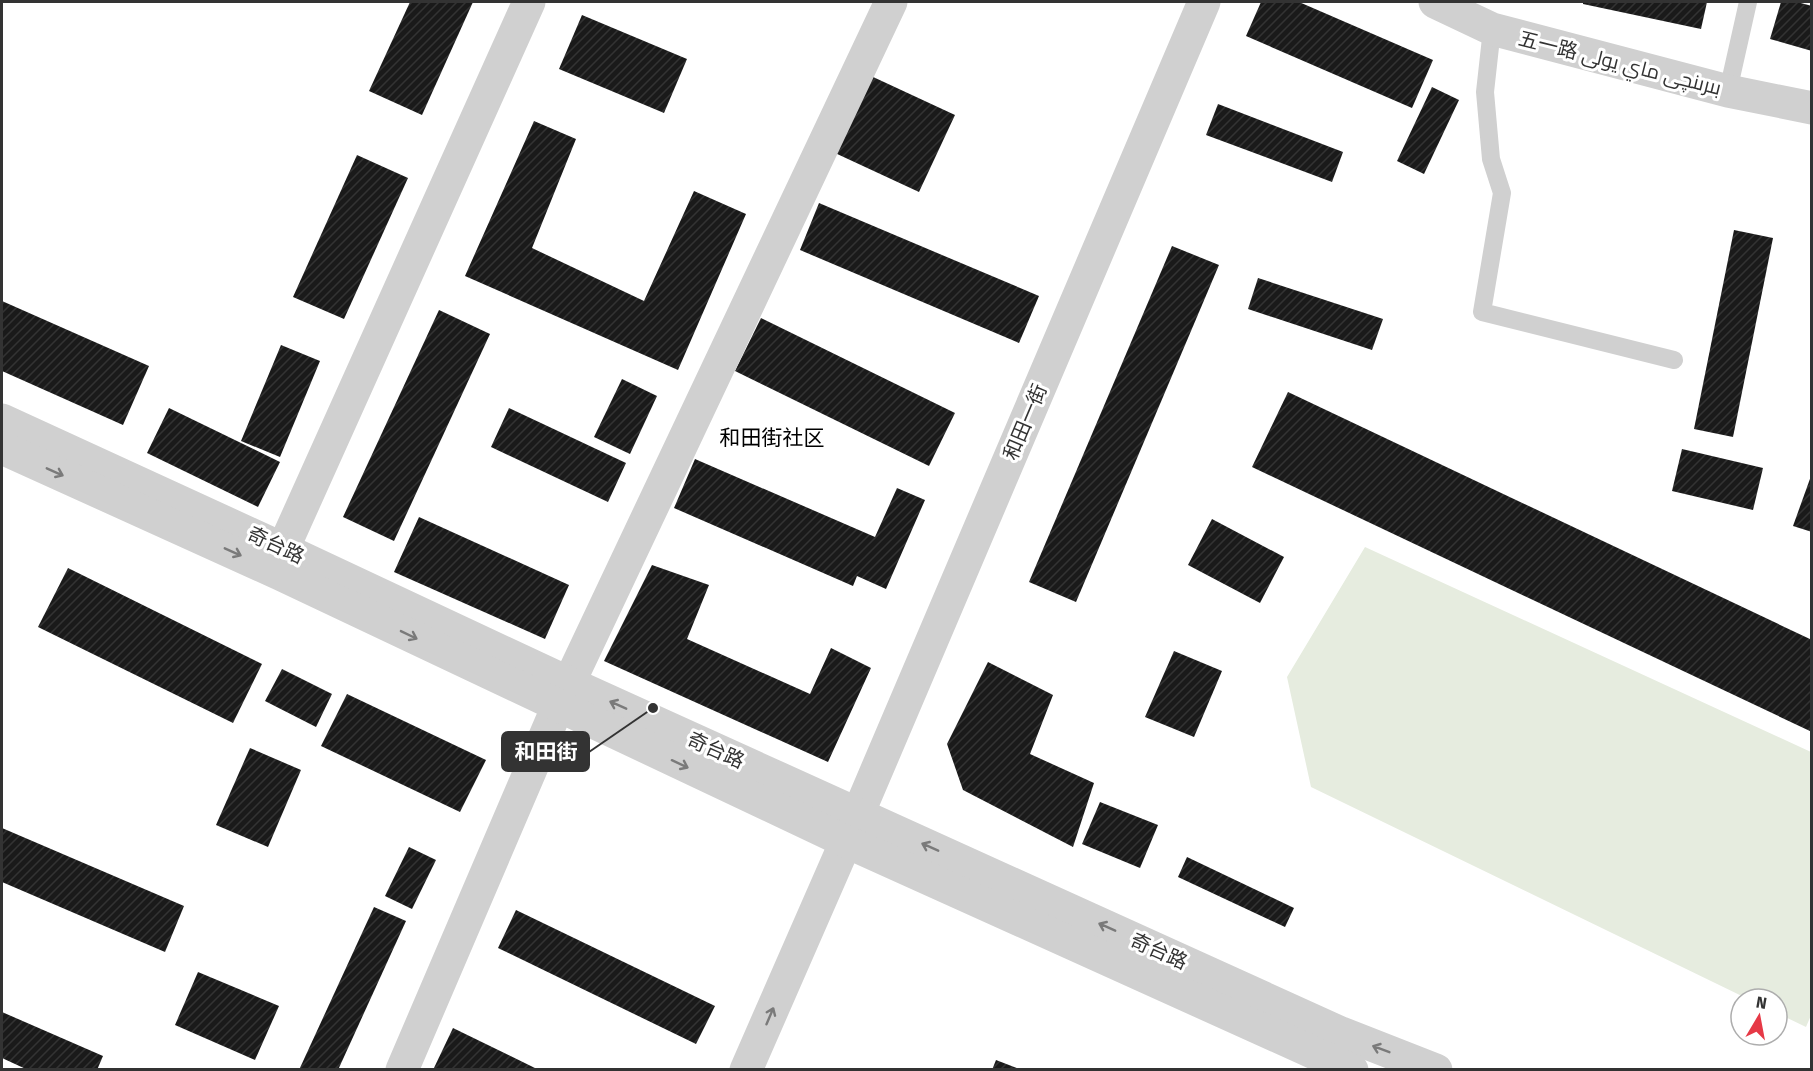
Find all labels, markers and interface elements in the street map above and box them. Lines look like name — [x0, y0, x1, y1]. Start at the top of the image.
street label: 五一路 بىرىنچى ماي يولى — [1515, 26, 1724, 104]
street label: 和田一街 — [998, 380, 1052, 464]
district label: 和田街社区 — [720, 425, 825, 451]
one-way arrow — [45, 467, 63, 478]
street label: 奇台路 — [244, 521, 308, 569]
one-way arrow — [223, 547, 241, 558]
one-way arrow — [400, 630, 418, 642]
one-way arrow — [610, 699, 628, 711]
street label: 奇台路 — [684, 727, 748, 773]
callout: 和田街 — [502, 732, 589, 771]
text: 和田街 — [515, 739, 578, 765]
one-way arrow — [671, 758, 689, 770]
one-way arrow — [921, 840, 939, 852]
one-way arrow — [1099, 921, 1117, 933]
street label: 奇台路 — [1127, 928, 1191, 974]
north arrow — [1729, 987, 1789, 1047]
text: N — [1755, 992, 1768, 1013]
one-way arrow — [764, 1007, 776, 1025]
one-way arrow — [1373, 1042, 1391, 1053]

